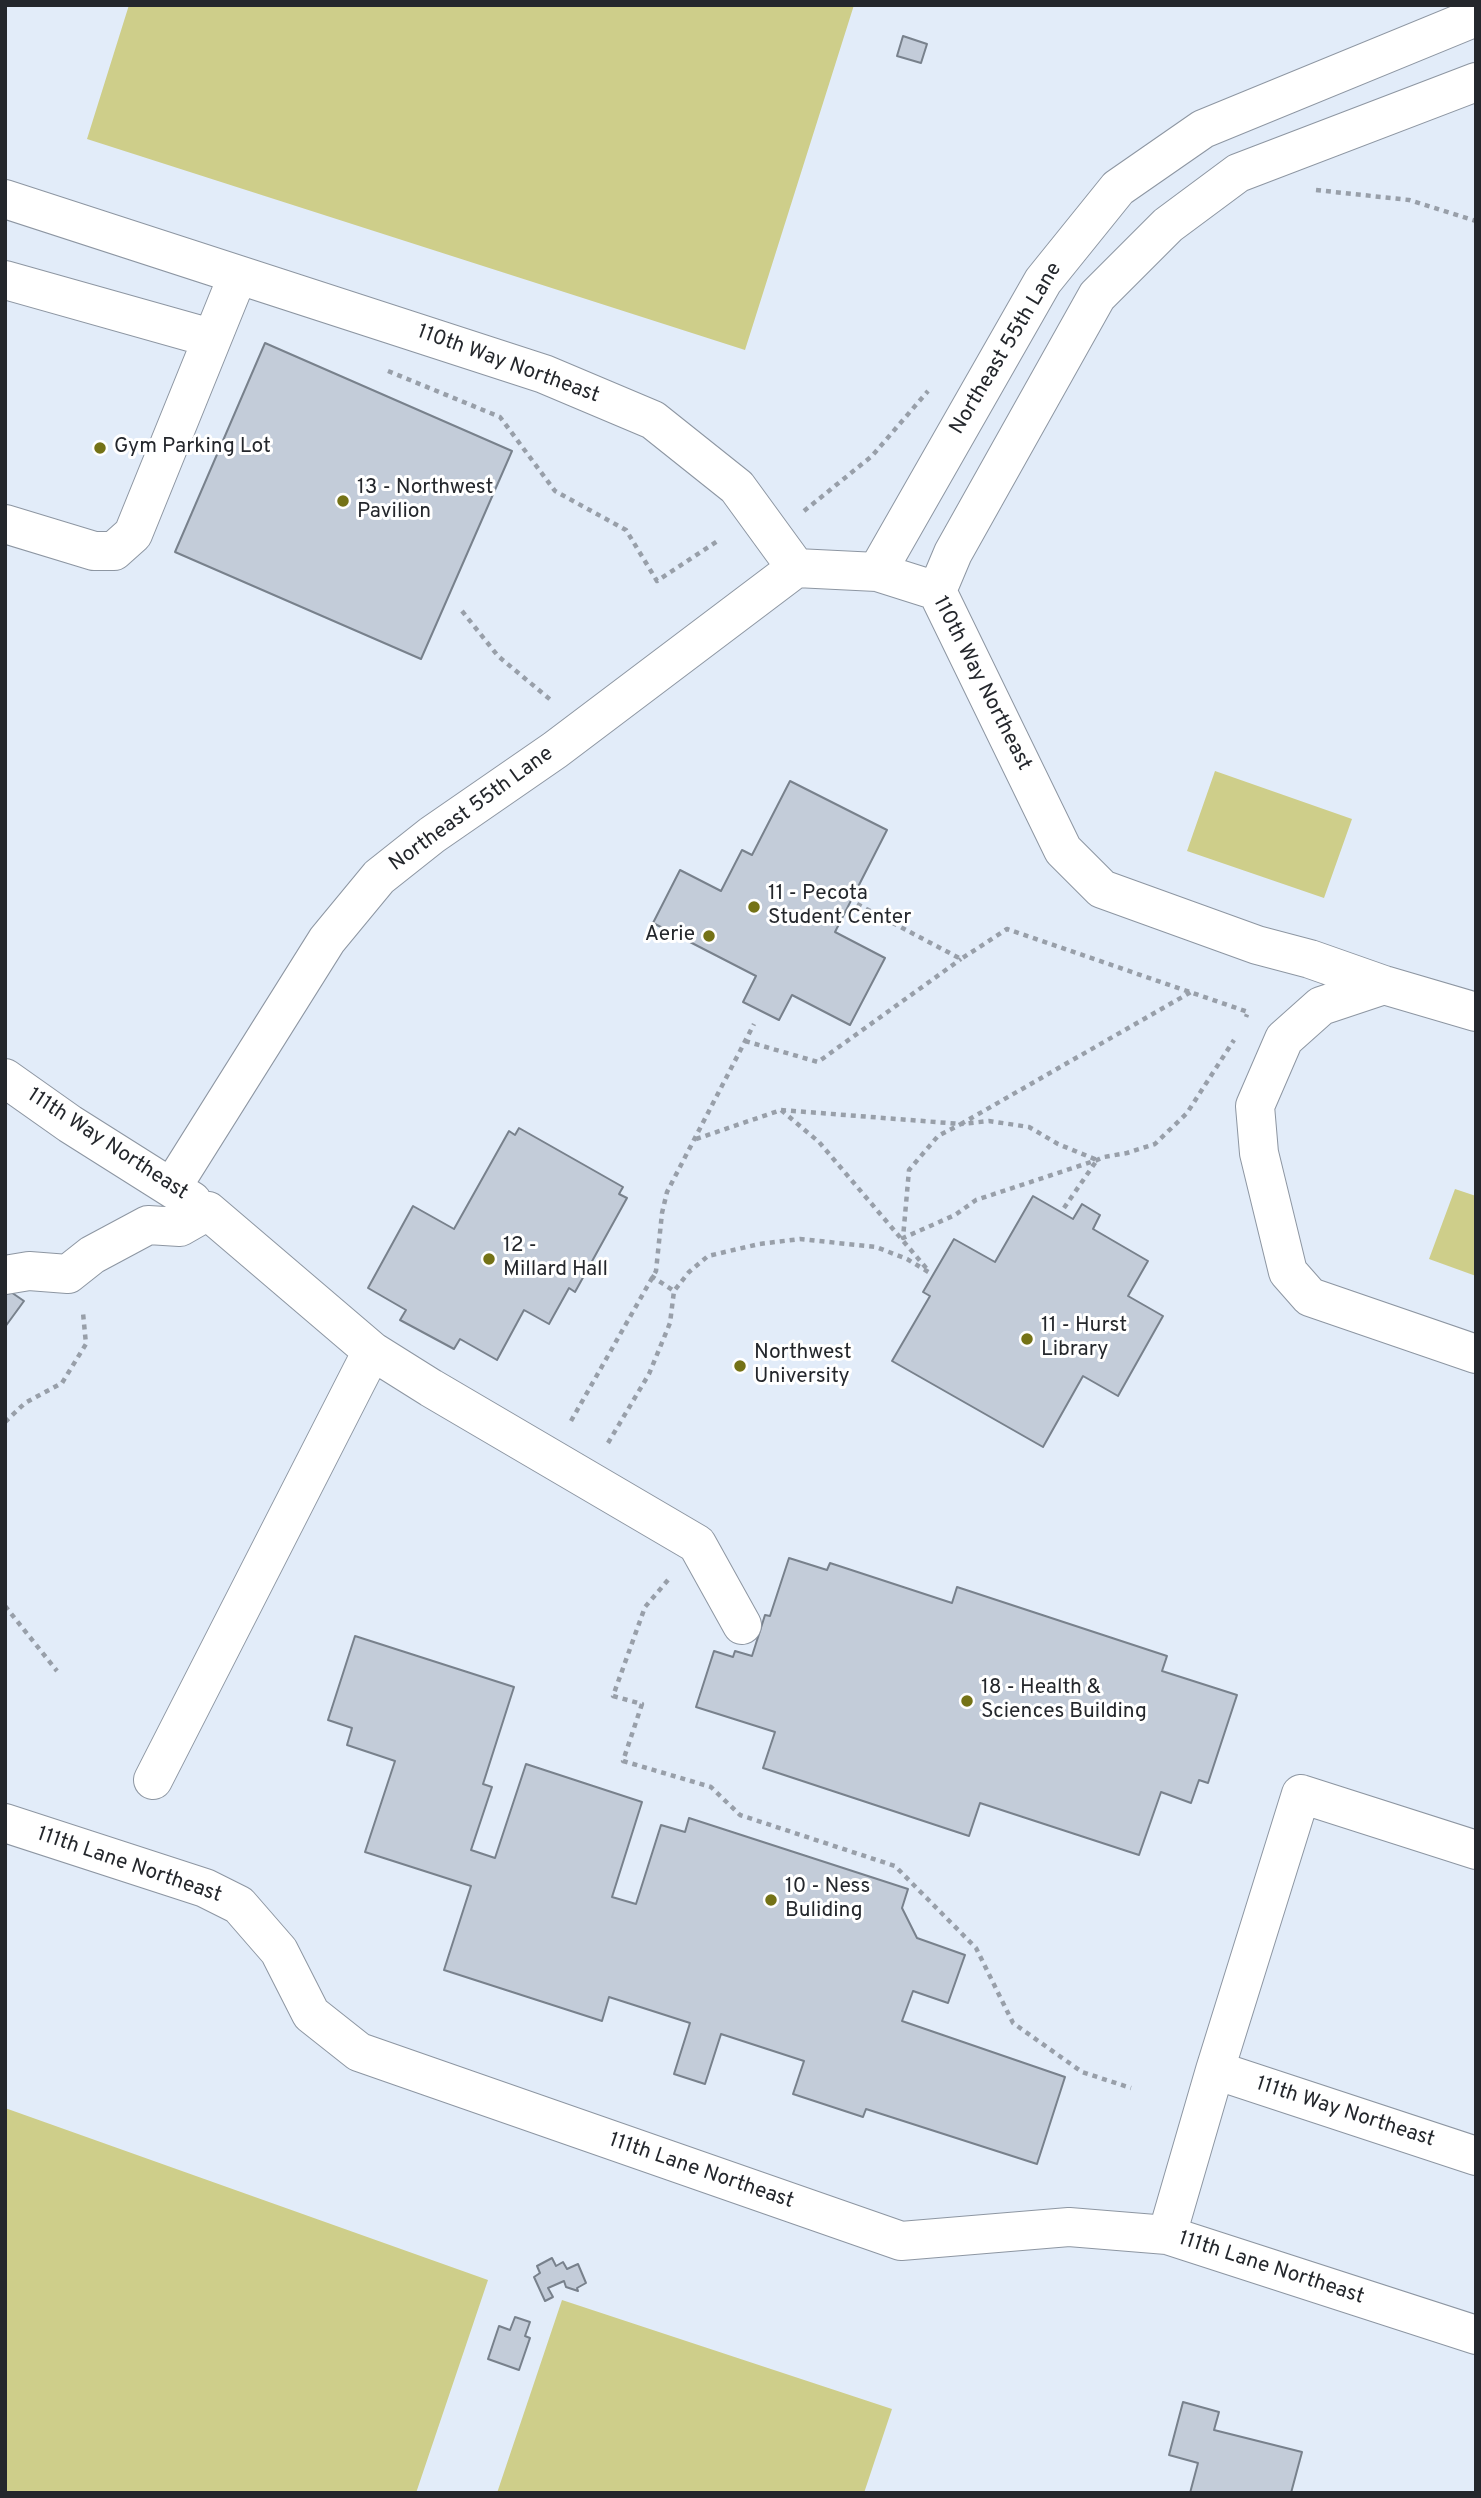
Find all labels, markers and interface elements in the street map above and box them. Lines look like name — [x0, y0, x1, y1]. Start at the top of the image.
street label: Northeast 55th Lane — [946, 258, 1068, 440]
street label: 110th Way Northeast — [413, 320, 603, 410]
place label: Gym Parking Lot — [114, 435, 271, 461]
marker: Gym Parking Lot — [92, 440, 108, 456]
place label: 13 - Northwest Pavilion — [357, 476, 493, 526]
marker: 13 - Northwest Pavilion — [335, 493, 351, 509]
street label: 110th Way Northeast — [926, 593, 1036, 775]
street label: Northeast 55th Lane — [385, 742, 559, 878]
place label: 11 - Pecota Student Center — [768, 882, 911, 932]
marker: 11 - Pecota Student Center — [746, 899, 762, 915]
place label: Aerie — [645, 923, 695, 949]
marker: Aerie — [701, 928, 717, 944]
street label: 111th Way Northeast — [22, 1084, 192, 1206]
place label: 12 - Millard Hall — [503, 1234, 608, 1284]
marker: 12 - Millard Hall — [481, 1251, 497, 1267]
place label: 11 - Hurst Library — [1041, 1314, 1127, 1364]
marker: 11 - Hurst Library — [1019, 1331, 1035, 1347]
place label: Northwest University — [754, 1341, 852, 1391]
marker: Northwest University — [732, 1358, 748, 1374]
place label: 18 - Health & Sciences Building — [981, 1676, 1147, 1726]
marker: 18 - Health & Sciences Building — [959, 1693, 975, 1709]
street label: 111th Lane Northeast — [33, 1823, 225, 1909]
place label: 10 - Ness Buliding — [785, 1875, 870, 1925]
marker: 10 - Ness Buliding — [763, 1892, 779, 1908]
street label: 111th Way Northeast — [1252, 2072, 1438, 2154]
street label: 111th Lane Northeast — [605, 2129, 797, 2215]
street label: 111th Lane Northeast — [1175, 2227, 1367, 2311]

